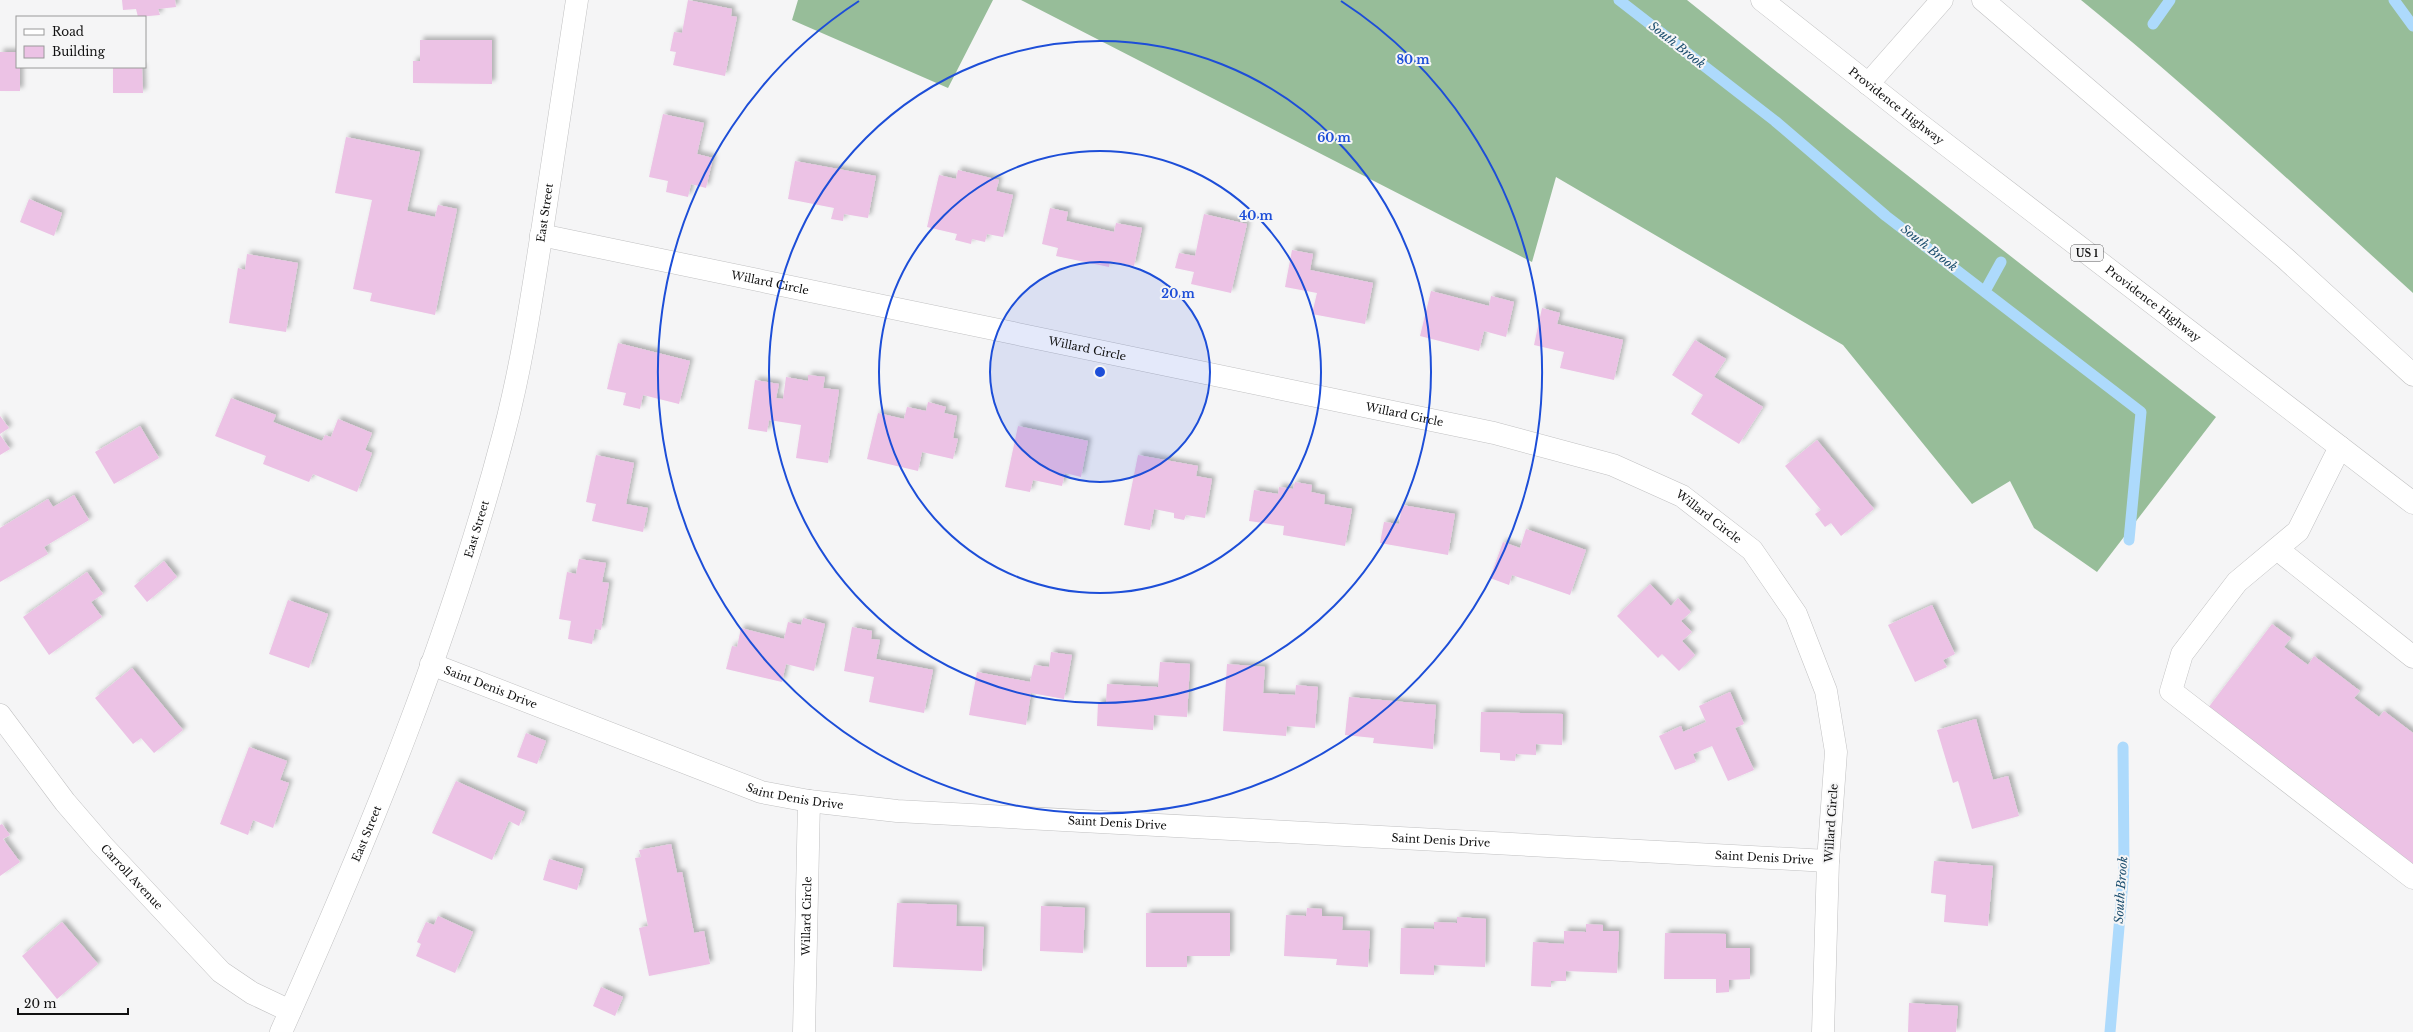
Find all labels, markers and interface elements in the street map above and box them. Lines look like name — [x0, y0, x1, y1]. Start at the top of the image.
legend — [16, 16, 146, 68]
water label: South Brook — [1646, 18, 1708, 71]
text: Road — [52, 24, 84, 39]
text: Building — [52, 44, 106, 59]
text: 80 m — [1396, 52, 1430, 67]
street label: Providence Highway — [1846, 64, 1947, 147]
text: 60 m — [1317, 130, 1352, 145]
street label: East Street — [533, 181, 556, 243]
text: 40 m — [1239, 208, 1273, 223]
water label: South Brook — [1898, 221, 1960, 274]
road number: US 1 — [2071, 245, 2103, 261]
street label: Providence Highway — [2102, 262, 2204, 345]
street label: Willard Circle — [729, 267, 810, 298]
text: 20 m — [1161, 286, 1195, 301]
street label: Willard Circle — [1046, 333, 1128, 363]
centre of rings — [1093, 365, 1107, 379]
street label: Willard Circle — [1363, 399, 1445, 429]
street label: Willard Circle — [1672, 486, 1744, 546]
street label: East Street — [461, 498, 492, 560]
street label: Saint Denis Drive — [442, 663, 539, 712]
street label: Saint Denis Drive — [744, 780, 844, 812]
street label: Willard Circle — [1821, 783, 1841, 864]
street label: East Street — [349, 803, 385, 864]
street label: Saint Denis Drive — [1068, 813, 1167, 832]
street label: Saint Denis Drive — [1391, 831, 1491, 850]
street label: Carroll Avenue — [98, 841, 166, 912]
street label: Saint Denis Drive — [1715, 848, 1814, 867]
water label: South Brook — [2111, 856, 2130, 924]
street label: Willard Circle — [799, 876, 814, 957]
scale bar — [18, 990, 128, 1016]
text: 20 m — [24, 996, 56, 1011]

